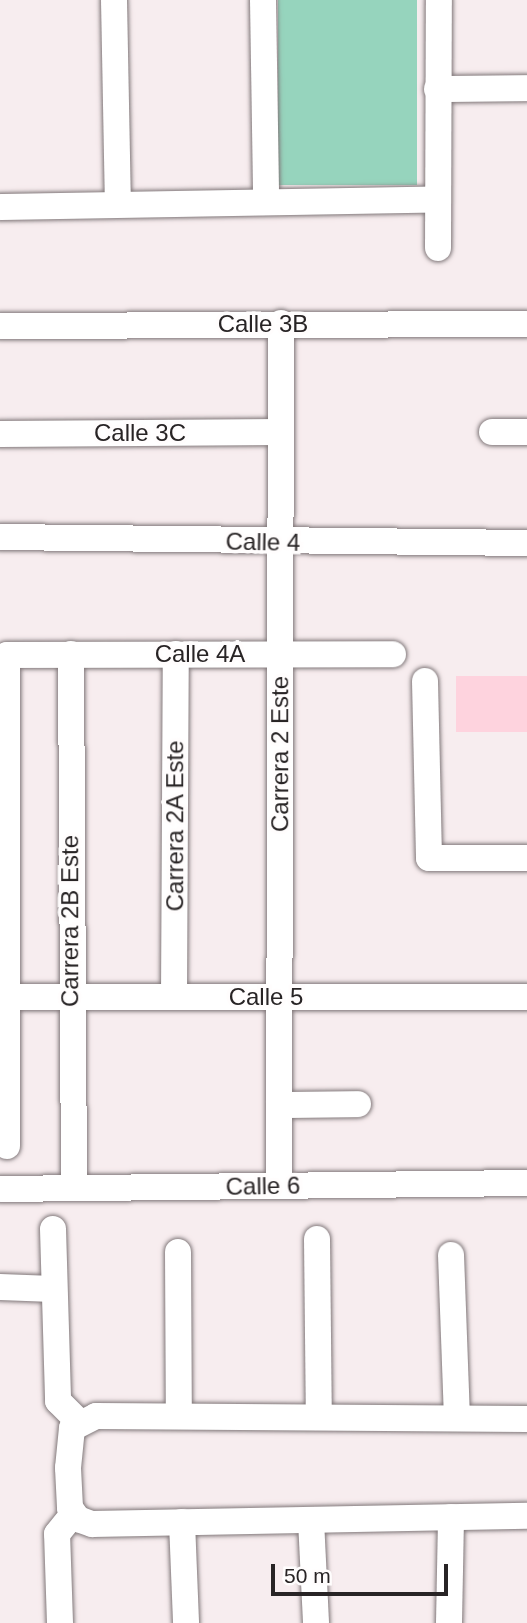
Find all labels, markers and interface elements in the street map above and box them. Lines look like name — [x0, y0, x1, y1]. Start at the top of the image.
street label: Calle 3B — [218, 310, 308, 338]
street label: Calle 3C — [94, 419, 186, 447]
street label: Calle 4 — [225, 527, 301, 557]
street label: Calle 4A — [155, 640, 245, 668]
street label: Carrera 2 Este — [266, 676, 294, 832]
street label: Carrera 2A Este — [161, 740, 189, 912]
street label: Carrera 2B Este — [56, 835, 84, 1007]
street label: Calle 5 — [229, 983, 303, 1011]
street label: Calle 6 — [225, 1171, 301, 1201]
scale bar — [275, 1550, 452, 1594]
text: 50 m — [284, 1564, 331, 1587]

